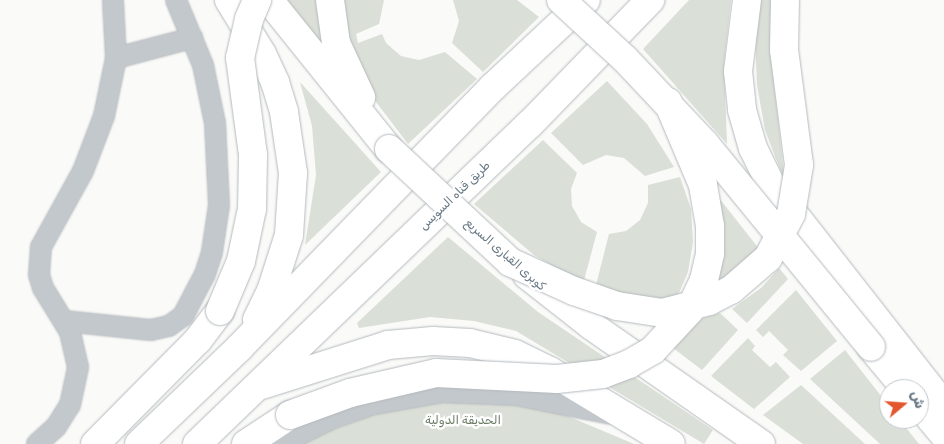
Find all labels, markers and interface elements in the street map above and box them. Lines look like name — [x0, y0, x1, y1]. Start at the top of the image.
street label: طريق قناه السويس — [417, 159, 493, 233]
street label: كوبرى القبارى السريع — [462, 216, 548, 294]
north arrow — [879, 379, 929, 429]
text: ش — [907, 388, 929, 411]
park label: الحديقة الدولية — [425, 414, 501, 428]

